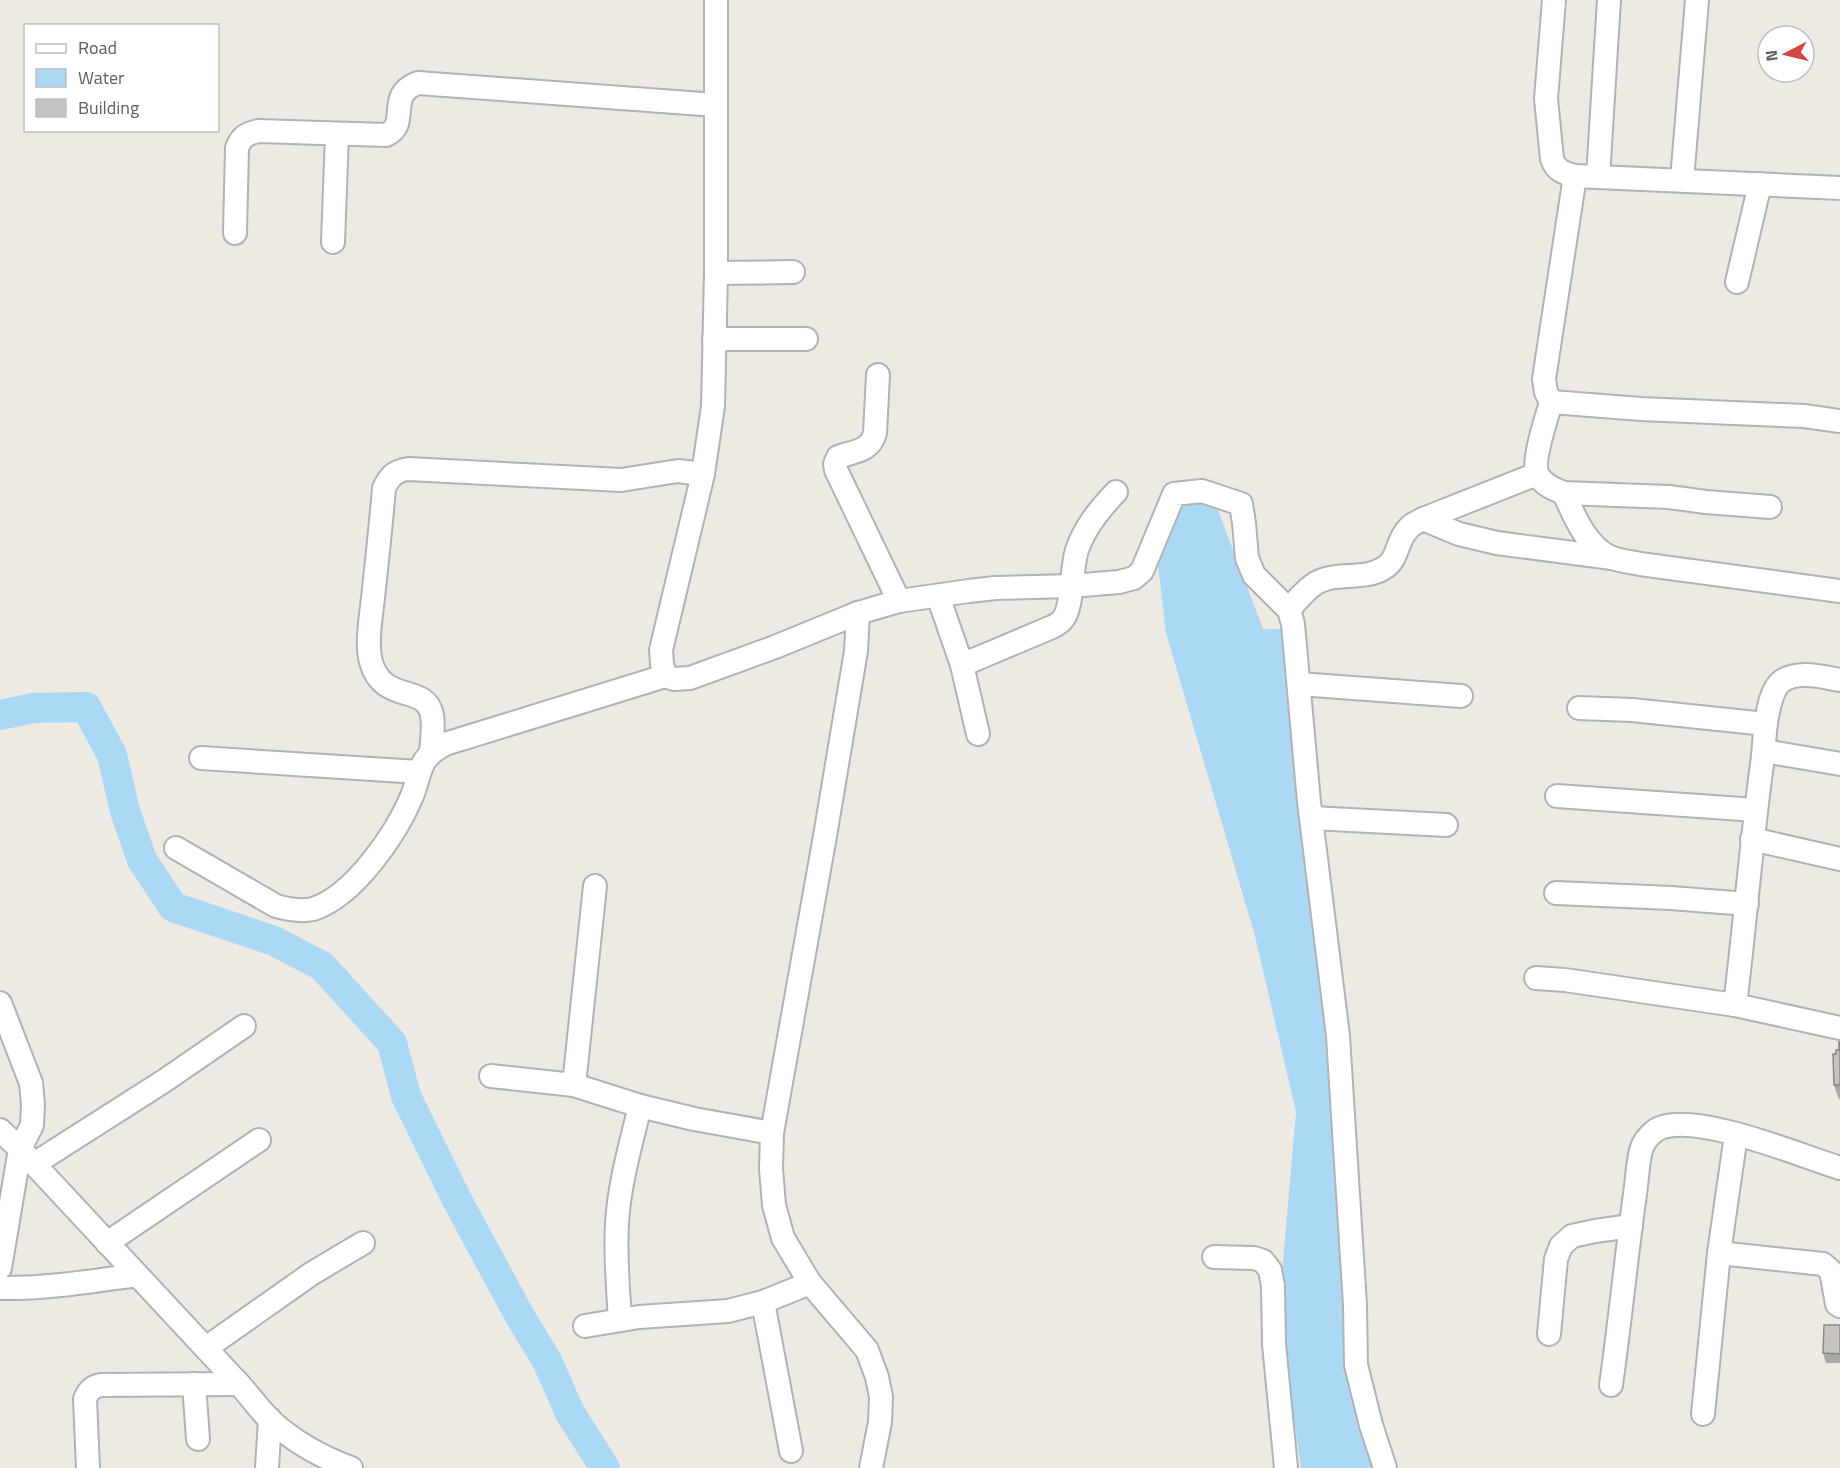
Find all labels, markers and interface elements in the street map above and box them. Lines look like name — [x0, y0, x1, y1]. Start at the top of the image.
legend — [24, 24, 219, 132]
north arrow — [1756, 24, 1816, 84]
text: Road — [78, 34, 117, 61]
text: N — [1759, 49, 1784, 63]
text: Water — [78, 64, 124, 91]
text: Building — [78, 94, 139, 121]

